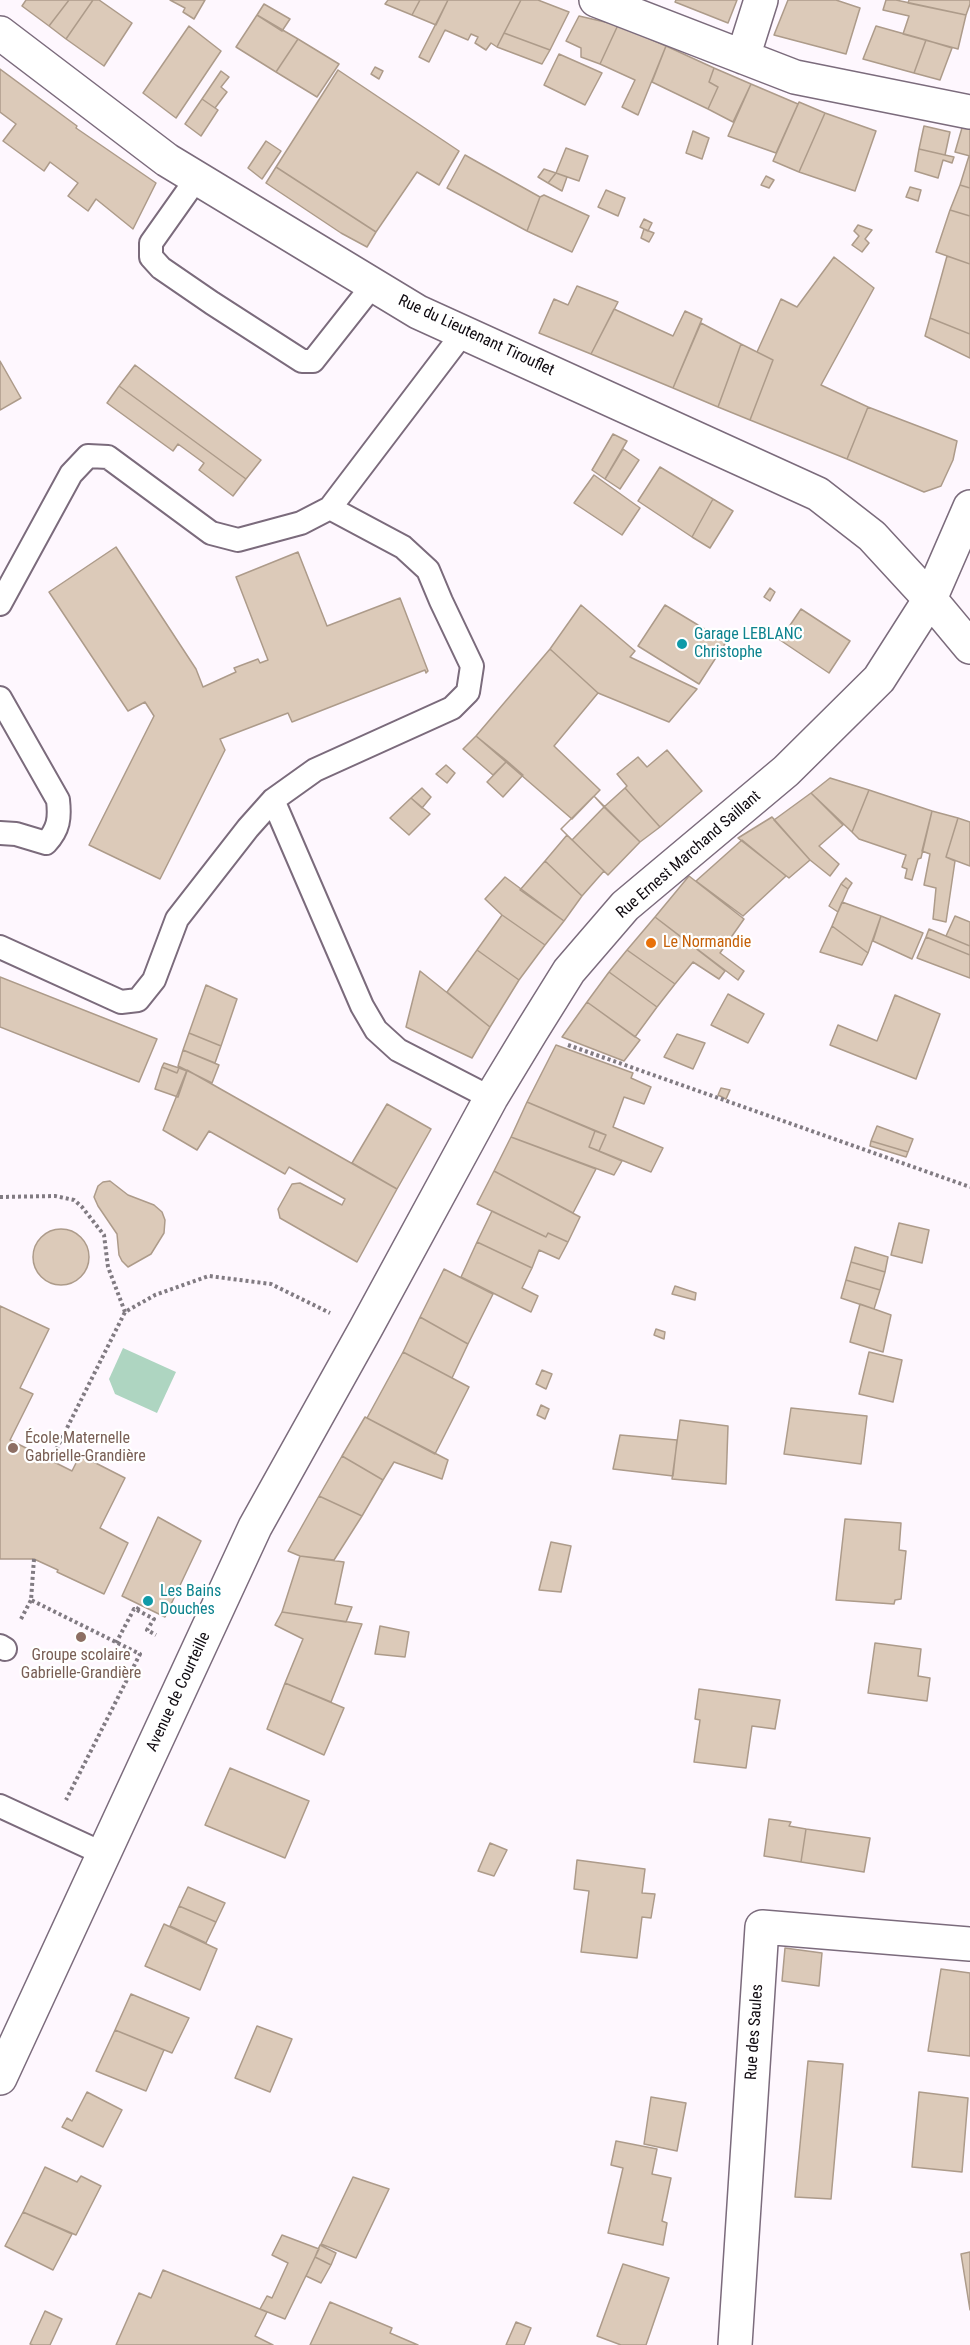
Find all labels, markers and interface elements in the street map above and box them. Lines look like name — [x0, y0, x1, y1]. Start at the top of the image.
street label: Rue du Lieutenant Tirouflet — [395, 291, 557, 381]
place label: Garage LEBLANC Christophe — [694, 625, 803, 663]
marker: Garage LEBLANC Christophe — [675, 637, 689, 651]
street label: Rue Ernest Marchand Saillant — [613, 787, 765, 923]
place label: Le Normandie — [663, 933, 751, 953]
marker: Le Normandie — [644, 936, 658, 950]
place label: École Maternelle Gabrielle-Grandière — [25, 1429, 146, 1467]
marker: École Maternelle Gabrielle-Grandière — [6, 1441, 20, 1455]
place label: Les Bains Douches — [160, 1582, 221, 1620]
marker: Les Bains Douches — [141, 1594, 155, 1608]
street label: Avenue de Courteille — [143, 1629, 215, 1755]
marker: Groupe scolaire Gabrielle-Grandière — [74, 1630, 88, 1644]
place label: Groupe scolaire Gabrielle-Grandière — [21, 1646, 141, 1684]
street label: Rue des Saules — [742, 1983, 768, 2081]

